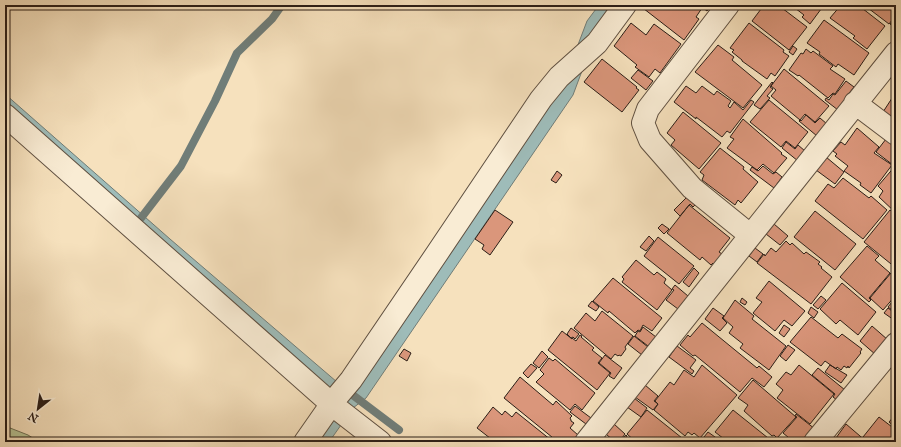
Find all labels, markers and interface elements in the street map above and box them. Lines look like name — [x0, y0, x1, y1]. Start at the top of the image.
north arrow — [18, 389, 58, 429]
text: N — [25, 408, 42, 426]

